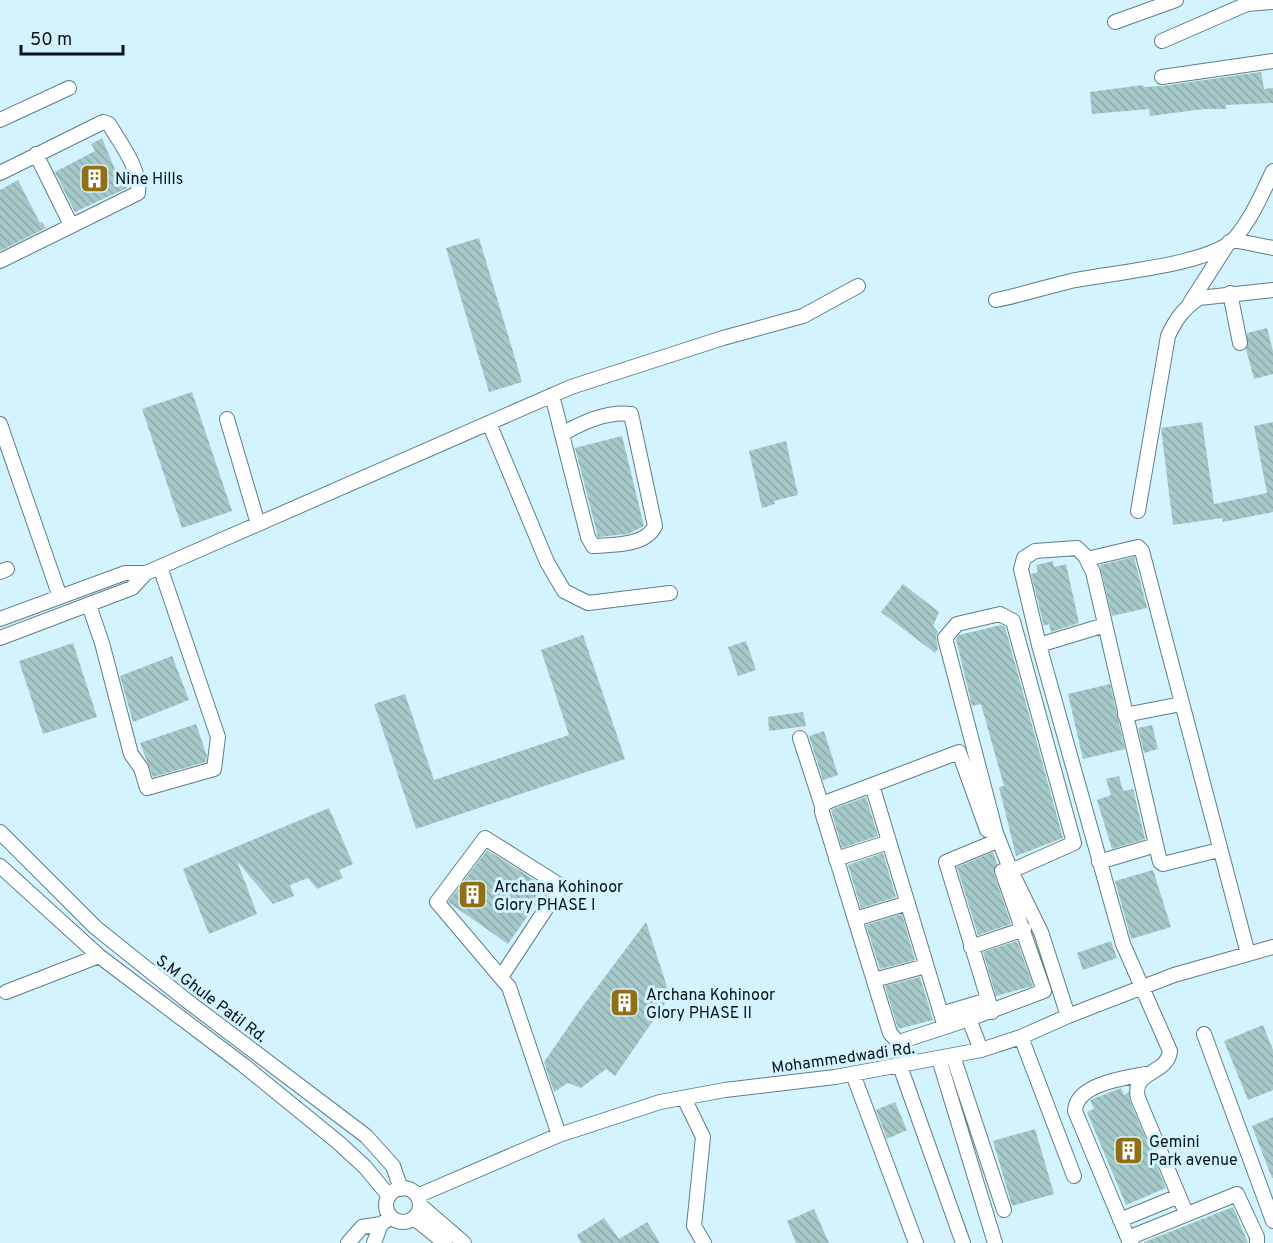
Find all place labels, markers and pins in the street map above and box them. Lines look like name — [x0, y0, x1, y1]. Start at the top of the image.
building icon: Nine Hills — [78, 162, 110, 194]
place label: Nine Hills — [115, 170, 183, 190]
place label: Archana Kohinoor Glory PHASE I — [494, 878, 623, 916]
building icon: Archana Kohinoor Glory PHASE I — [457, 879, 489, 911]
place label: Archana Kohinoor Glory PHASE II — [646, 986, 775, 1024]
building icon: Archana Kohinoor Glory PHASE II — [609, 987, 641, 1019]
place label: Gemini Park avenue — [1149, 1133, 1238, 1171]
building icon: Gemini Park avenue — [1112, 1134, 1144, 1166]

